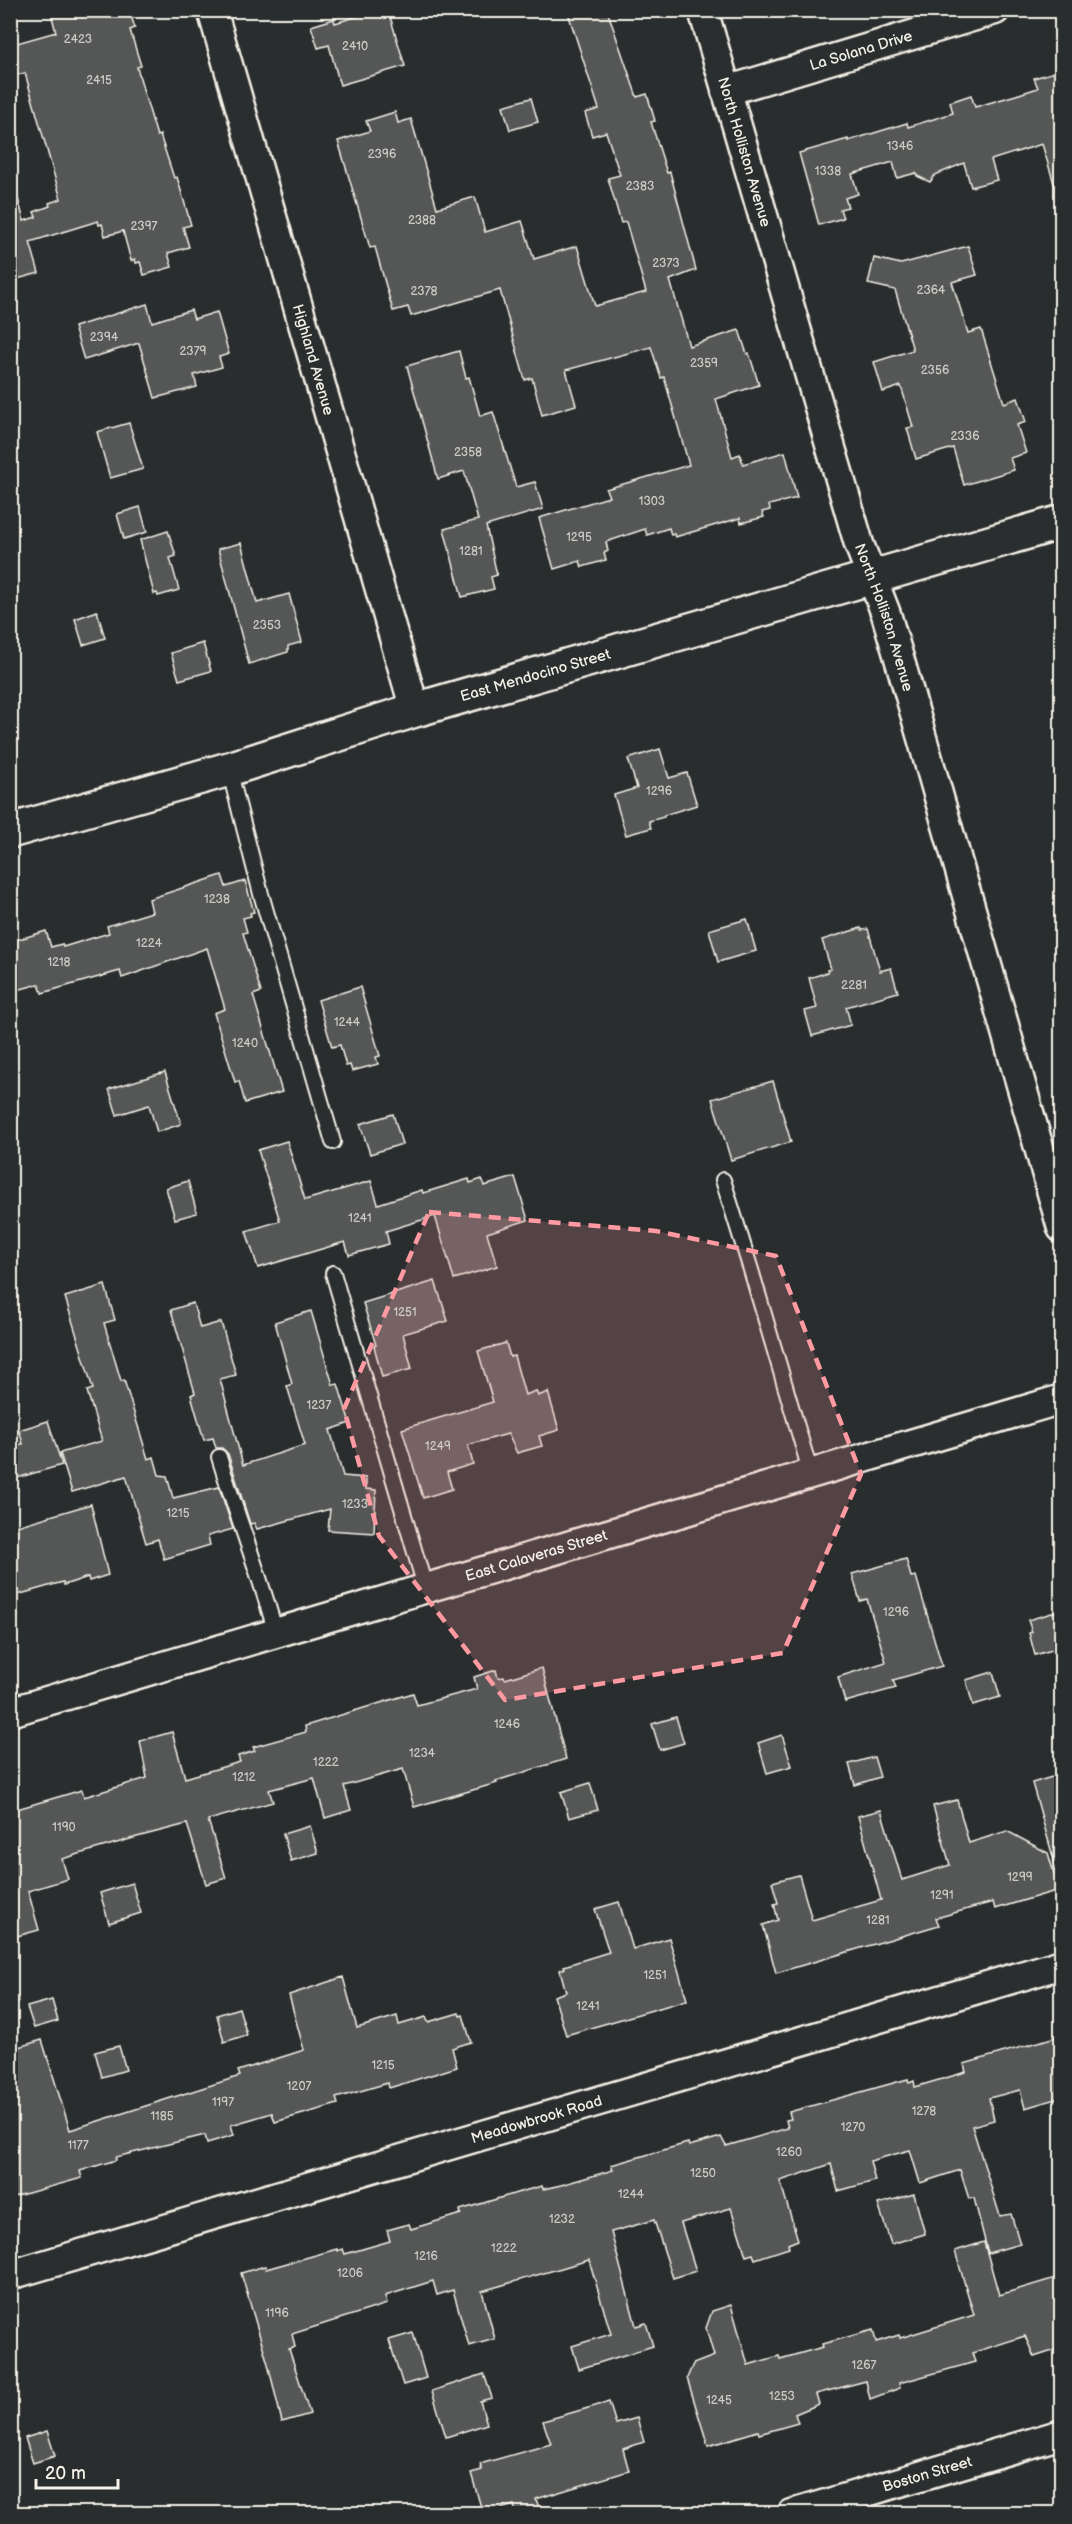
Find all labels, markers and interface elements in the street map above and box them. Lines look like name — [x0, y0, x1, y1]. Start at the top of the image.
street label: La Solana Drive — [808, 26, 915, 75]
house number: 2423 — [64, 32, 92, 47]
house number: 2410 — [342, 39, 368, 54]
house number: 2415 — [86, 73, 112, 88]
street label: North Holliston Avenue — [713, 75, 775, 229]
house number: 1346 — [887, 139, 913, 154]
house number: 2396 — [368, 147, 396, 162]
house number: 1338 — [815, 164, 841, 179]
house number: 2383 — [626, 179, 654, 194]
house number: 2388 — [408, 213, 436, 228]
house number: 2397 — [130, 219, 158, 234]
house number: 2373 — [652, 256, 680, 271]
house number: 2364 — [917, 283, 946, 298]
house number: 2378 — [410, 284, 438, 299]
street label: Highland Avenue — [288, 302, 338, 418]
house number: 2394 — [90, 330, 119, 345]
house number: 2379 — [179, 344, 207, 359]
house number: 2359 — [690, 356, 718, 371]
house number: 2356 — [921, 363, 949, 378]
house number: 2336 — [951, 429, 979, 444]
house number: 2358 — [454, 445, 482, 460]
house number: 1303 — [639, 494, 665, 509]
house number: 1295 — [566, 530, 592, 545]
street label: North Holliston Avenue — [850, 541, 917, 694]
house number: 1281 — [459, 544, 483, 559]
house number: 2353 — [253, 618, 281, 633]
street label: East Mendocino Street — [458, 645, 613, 706]
house number: 1296 — [646, 784, 672, 799]
house number: 1238 — [204, 892, 230, 907]
house number: 1224 — [136, 936, 163, 951]
house number: 1218 — [47, 955, 71, 970]
house number: 2281 — [841, 978, 867, 993]
house number: 1244 — [334, 1015, 361, 1030]
house number: 1240 — [232, 1036, 258, 1051]
house number: 1241 — [348, 1211, 372, 1226]
house number: 1251 — [393, 1305, 417, 1320]
house number: 1237 — [307, 1398, 331, 1413]
house number: 1249 — [425, 1439, 451, 1454]
house number: 1233 — [342, 1497, 368, 1512]
house number: 1215 — [166, 1506, 190, 1521]
street label: East Calaveras Street — [463, 1526, 610, 1586]
house number: 1296 — [883, 1605, 909, 1620]
house number: 1246 — [494, 1717, 520, 1732]
house number: 1234 — [409, 1746, 436, 1761]
house number: 1222 — [313, 1755, 339, 1770]
house number: 1212 — [232, 1770, 256, 1785]
house number: 1190 — [52, 1820, 76, 1835]
house number: 1299 — [1007, 1870, 1033, 1885]
house number: 1291 — [930, 1888, 954, 1903]
house number: 1281 — [866, 1913, 890, 1928]
house number: 1251 — [643, 1968, 667, 1983]
house number: 1241 — [576, 1999, 600, 2014]
house number: 1215 — [371, 2058, 395, 2073]
house number: 1207 — [287, 2079, 311, 2094]
street label: Meadowbrook Road — [469, 2091, 604, 2148]
house number: 1197 — [212, 2095, 234, 2110]
house number: 1278 — [912, 2104, 936, 2119]
house number: 1185 — [150, 2109, 174, 2124]
house number: 1270 — [841, 2120, 865, 2135]
house number: 1177 — [67, 2138, 89, 2153]
house number: 1260 — [776, 2145, 802, 2160]
house number: 1250 — [690, 2166, 716, 2181]
house number: 1244 — [618, 2187, 645, 2202]
house number: 1232 — [549, 2212, 575, 2227]
house number: 1222 — [491, 2241, 517, 2256]
house number: 1216 — [414, 2249, 438, 2264]
house number: 1206 — [337, 2266, 363, 2281]
house number: 1196 — [265, 2306, 289, 2321]
house number: 1267 — [852, 2358, 877, 2373]
house number: 1253 — [769, 2389, 795, 2404]
house number: 1245 — [706, 2393, 732, 2408]
scale bar — [36, 2452, 118, 2490]
street label: Boston Street — [880, 2452, 975, 2497]
text: 20 m — [45, 2463, 86, 2484]

